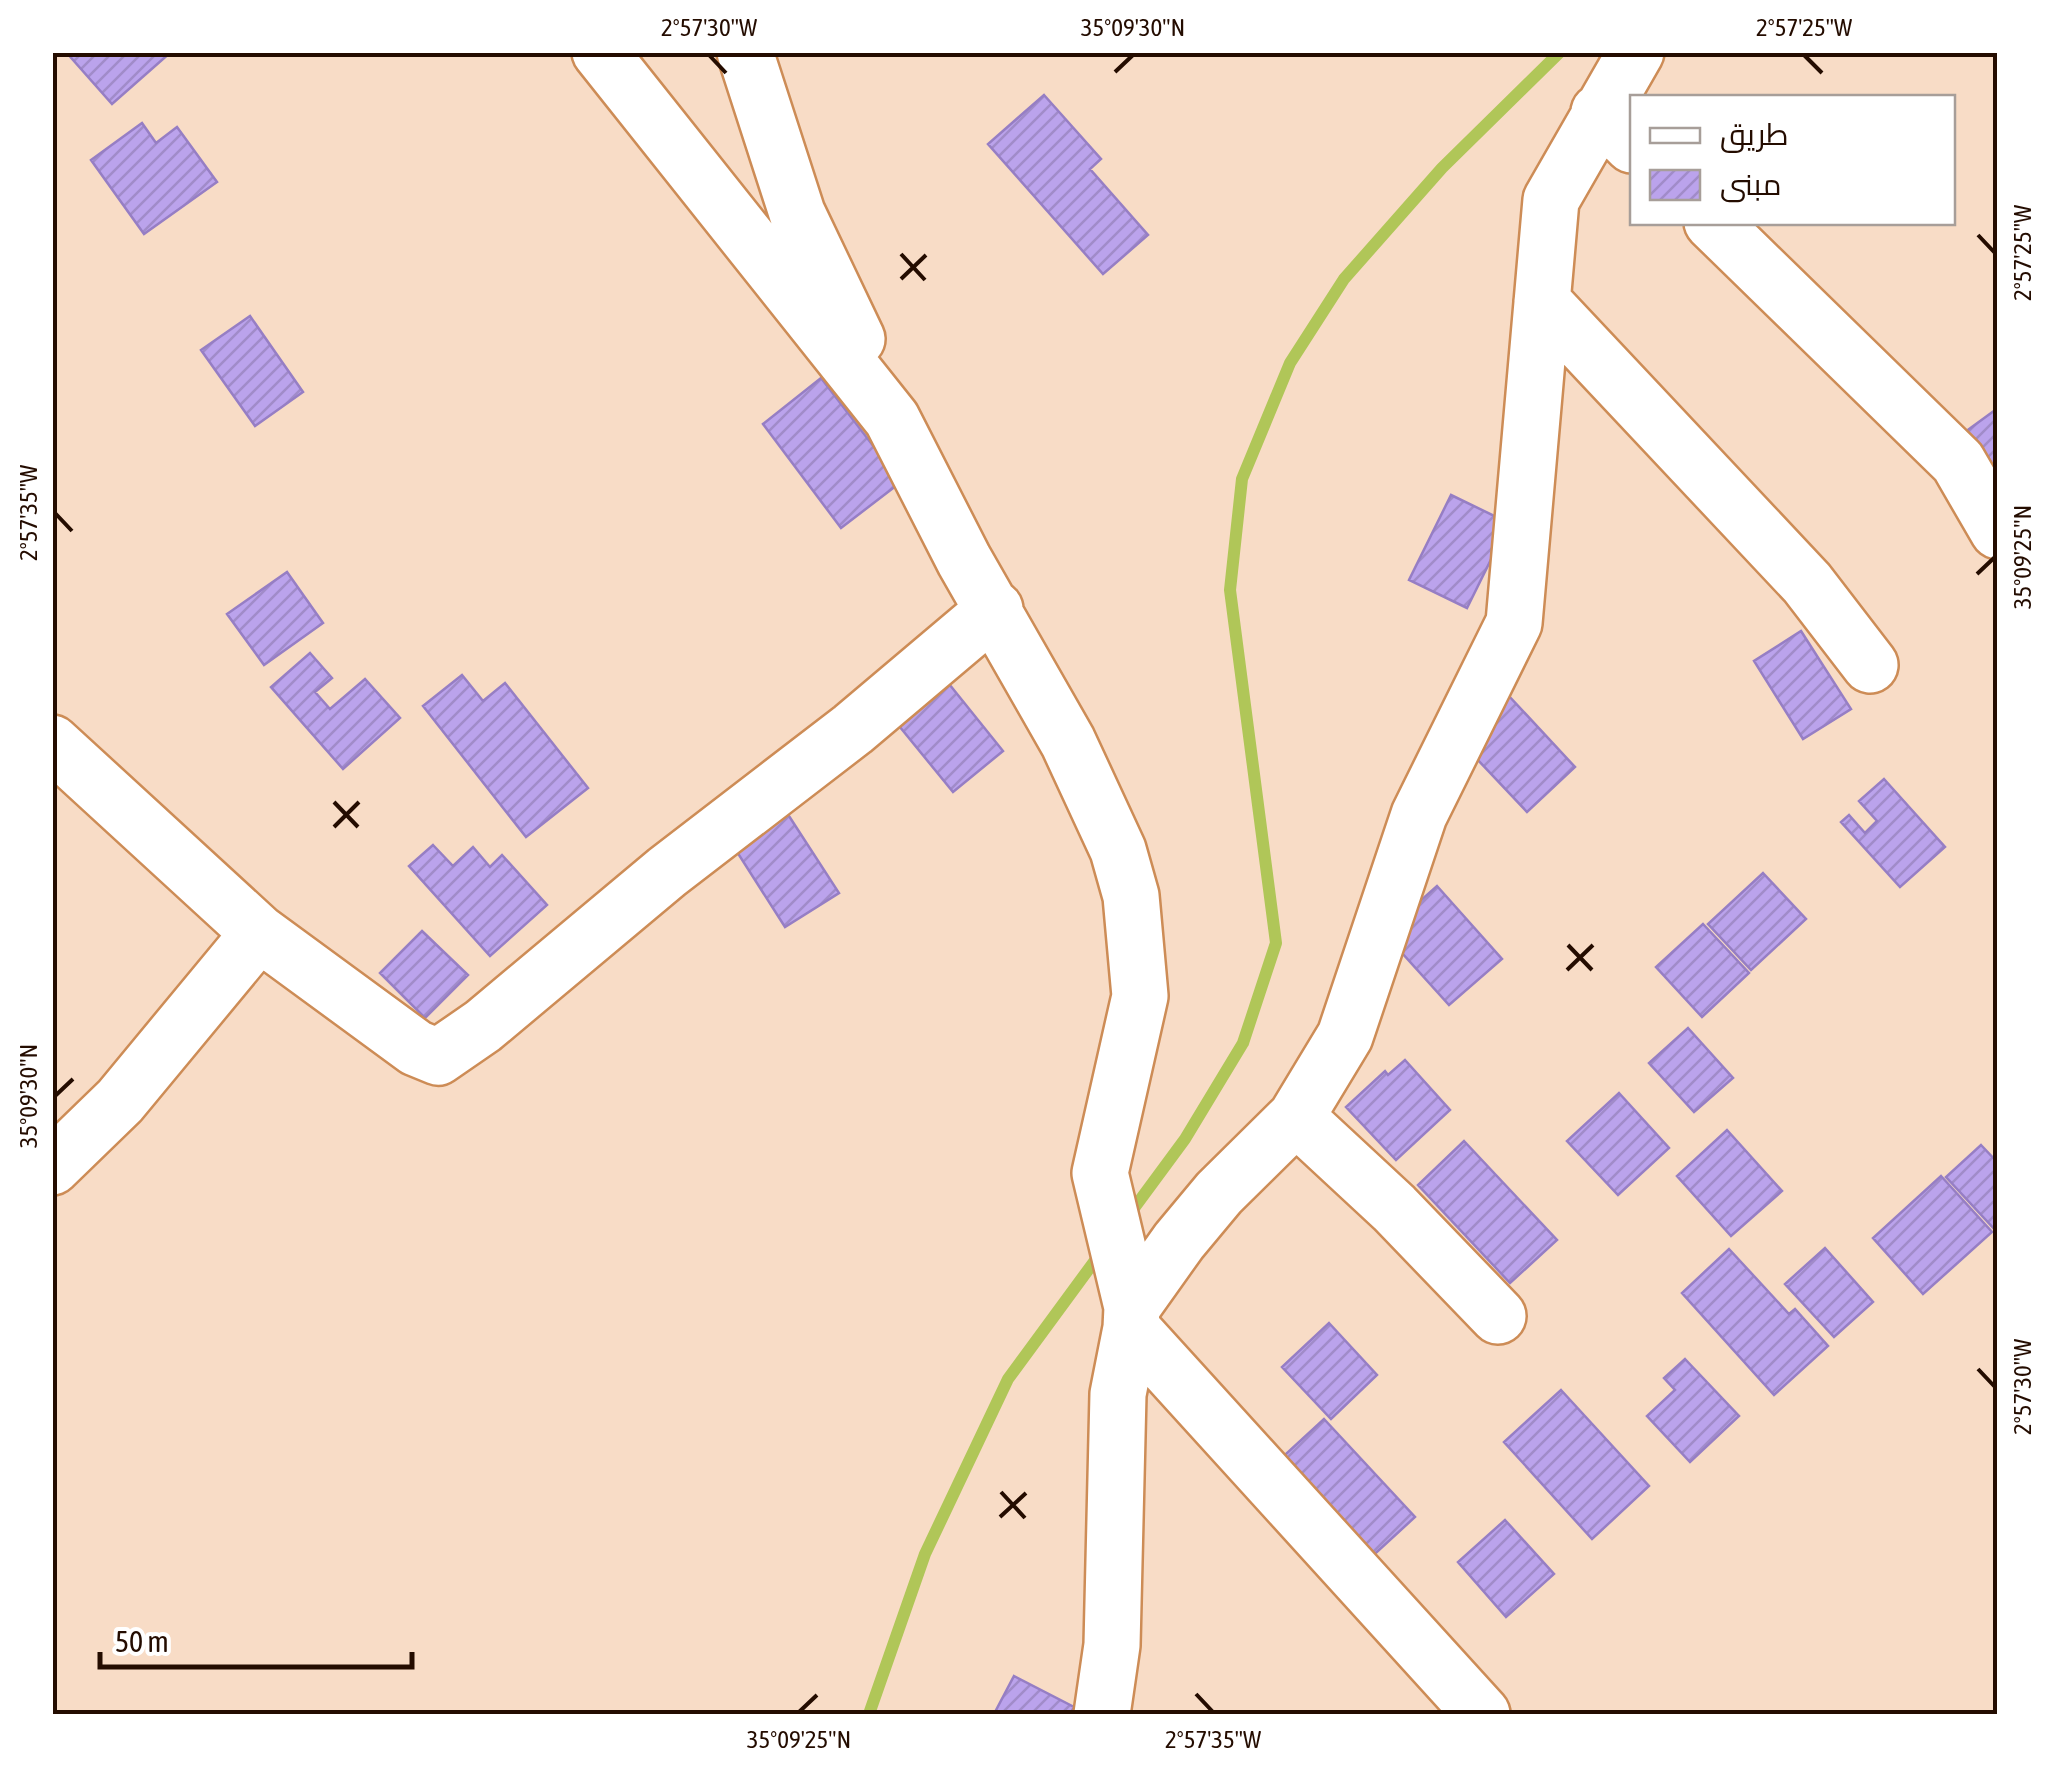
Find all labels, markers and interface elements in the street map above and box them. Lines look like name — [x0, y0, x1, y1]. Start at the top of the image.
text: 2°57'30"W — [661, 13, 758, 41]
text: 35°09'30"N — [1081, 13, 1185, 41]
text: 2°57'25"W — [1756, 13, 1853, 41]
legend — [1630, 95, 1955, 225]
text: طريق — [1720, 117, 1789, 153]
text: مبنى — [1720, 167, 1781, 203]
text: 2°57'25"W — [2008, 204, 2036, 301]
text: 2°57'35"W — [14, 464, 42, 561]
text: 35°09'25"N — [2008, 505, 2036, 609]
text: 35°09'30"N — [14, 1044, 42, 1148]
text: 2°57'30"W — [2008, 1338, 2036, 1435]
scale bar — [100, 1607, 412, 1669]
text: 50 m — [115, 1624, 169, 1658]
text: 35°09'25"N — [747, 1725, 851, 1753]
text: 2°57'35"W — [1165, 1725, 1262, 1753]

